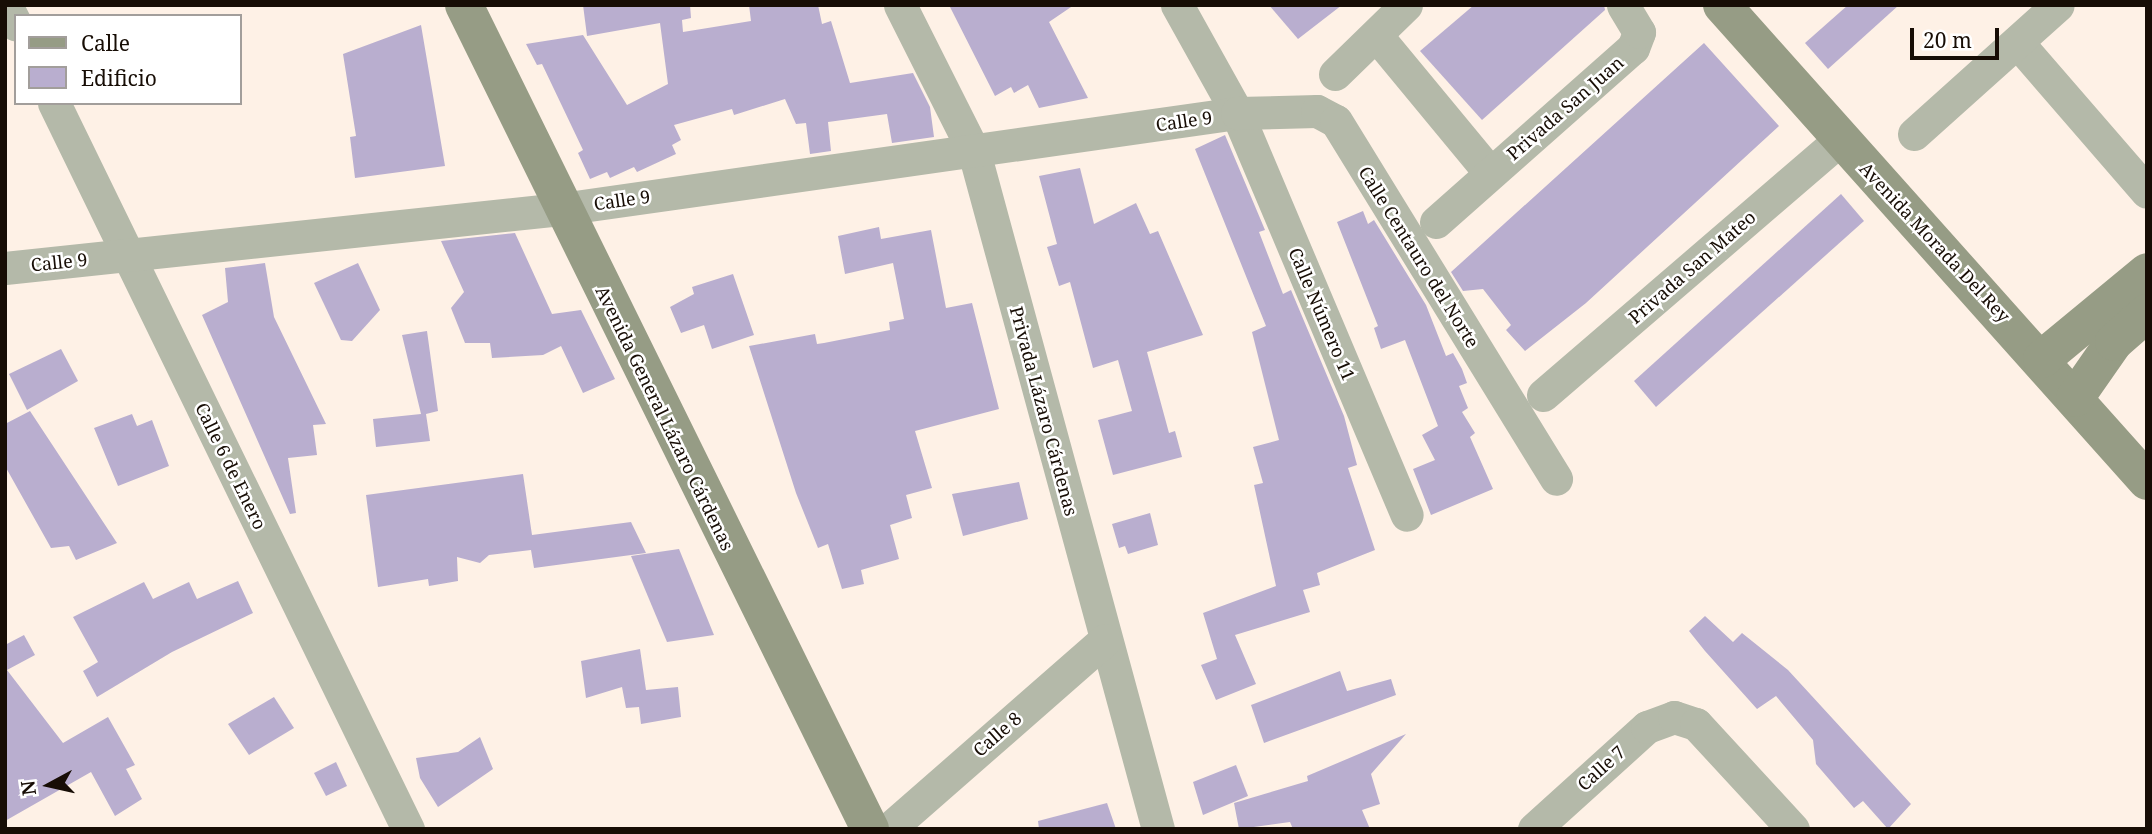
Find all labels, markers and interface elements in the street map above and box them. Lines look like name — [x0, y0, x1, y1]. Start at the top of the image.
legend — [14, 14, 242, 105]
scale bar — [1914, 14, 2003, 58]
text: 20 m — [1923, 26, 1972, 54]
text: Calle — [81, 29, 130, 57]
street label: Privada San Juan — [1502, 52, 1628, 164]
text: Edificio — [81, 64, 157, 92]
street label: Calle 9 — [1154, 106, 1214, 136]
street label: Avenida Morada Del Rey — [1855, 158, 2015, 326]
street label: Calle Centauro del Norte — [1354, 162, 1484, 352]
street label: Calle 9 — [592, 185, 652, 215]
street label: Privada San Mateo — [1624, 206, 1760, 328]
street label: Calle Número 11 — [1284, 244, 1360, 384]
street label: Calle 9 — [30, 248, 88, 276]
street label: Avenida General Lázaro Cárdenas — [591, 282, 739, 554]
street label: Privada Lázaro Cárdenas — [1006, 304, 1082, 518]
street label: Calle 6 de Enero — [191, 399, 271, 533]
street label: Calle 8 — [969, 707, 1025, 761]
street label: Calle 7 — [1573, 741, 1629, 795]
north arrow — [14, 750, 84, 820]
text: N — [14, 779, 42, 797]

